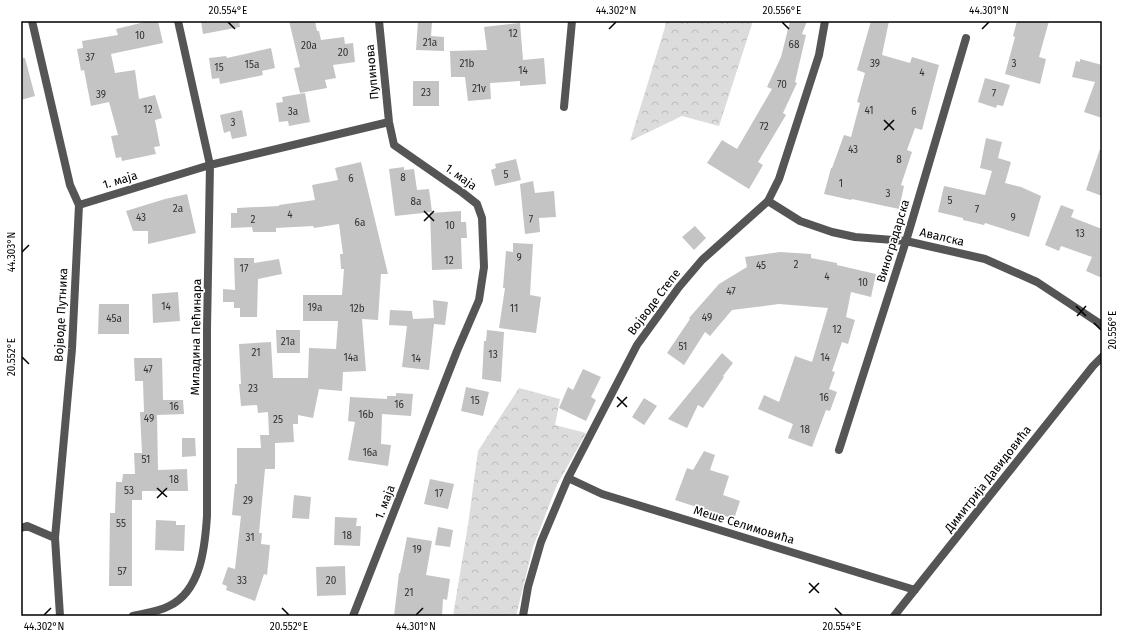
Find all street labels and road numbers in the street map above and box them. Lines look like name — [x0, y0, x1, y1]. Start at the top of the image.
street label: Пупинова — [363, 44, 381, 100]
street label: 1. маја — [442, 161, 480, 193]
street label: 1. маја — [101, 168, 139, 192]
street label: Виноградарска — [874, 198, 912, 284]
street label: Авалска — [918, 225, 966, 249]
street label: Војводе Степе — [625, 266, 683, 338]
street label: Војводе Путника — [52, 268, 70, 362]
street label: Миладина Пећинара — [188, 278, 204, 396]
street label: Димитрија Давидовића — [941, 423, 1034, 536]
street label: 1. маја — [372, 483, 398, 521]
street label: Меше Селимовића — [692, 503, 796, 547]

